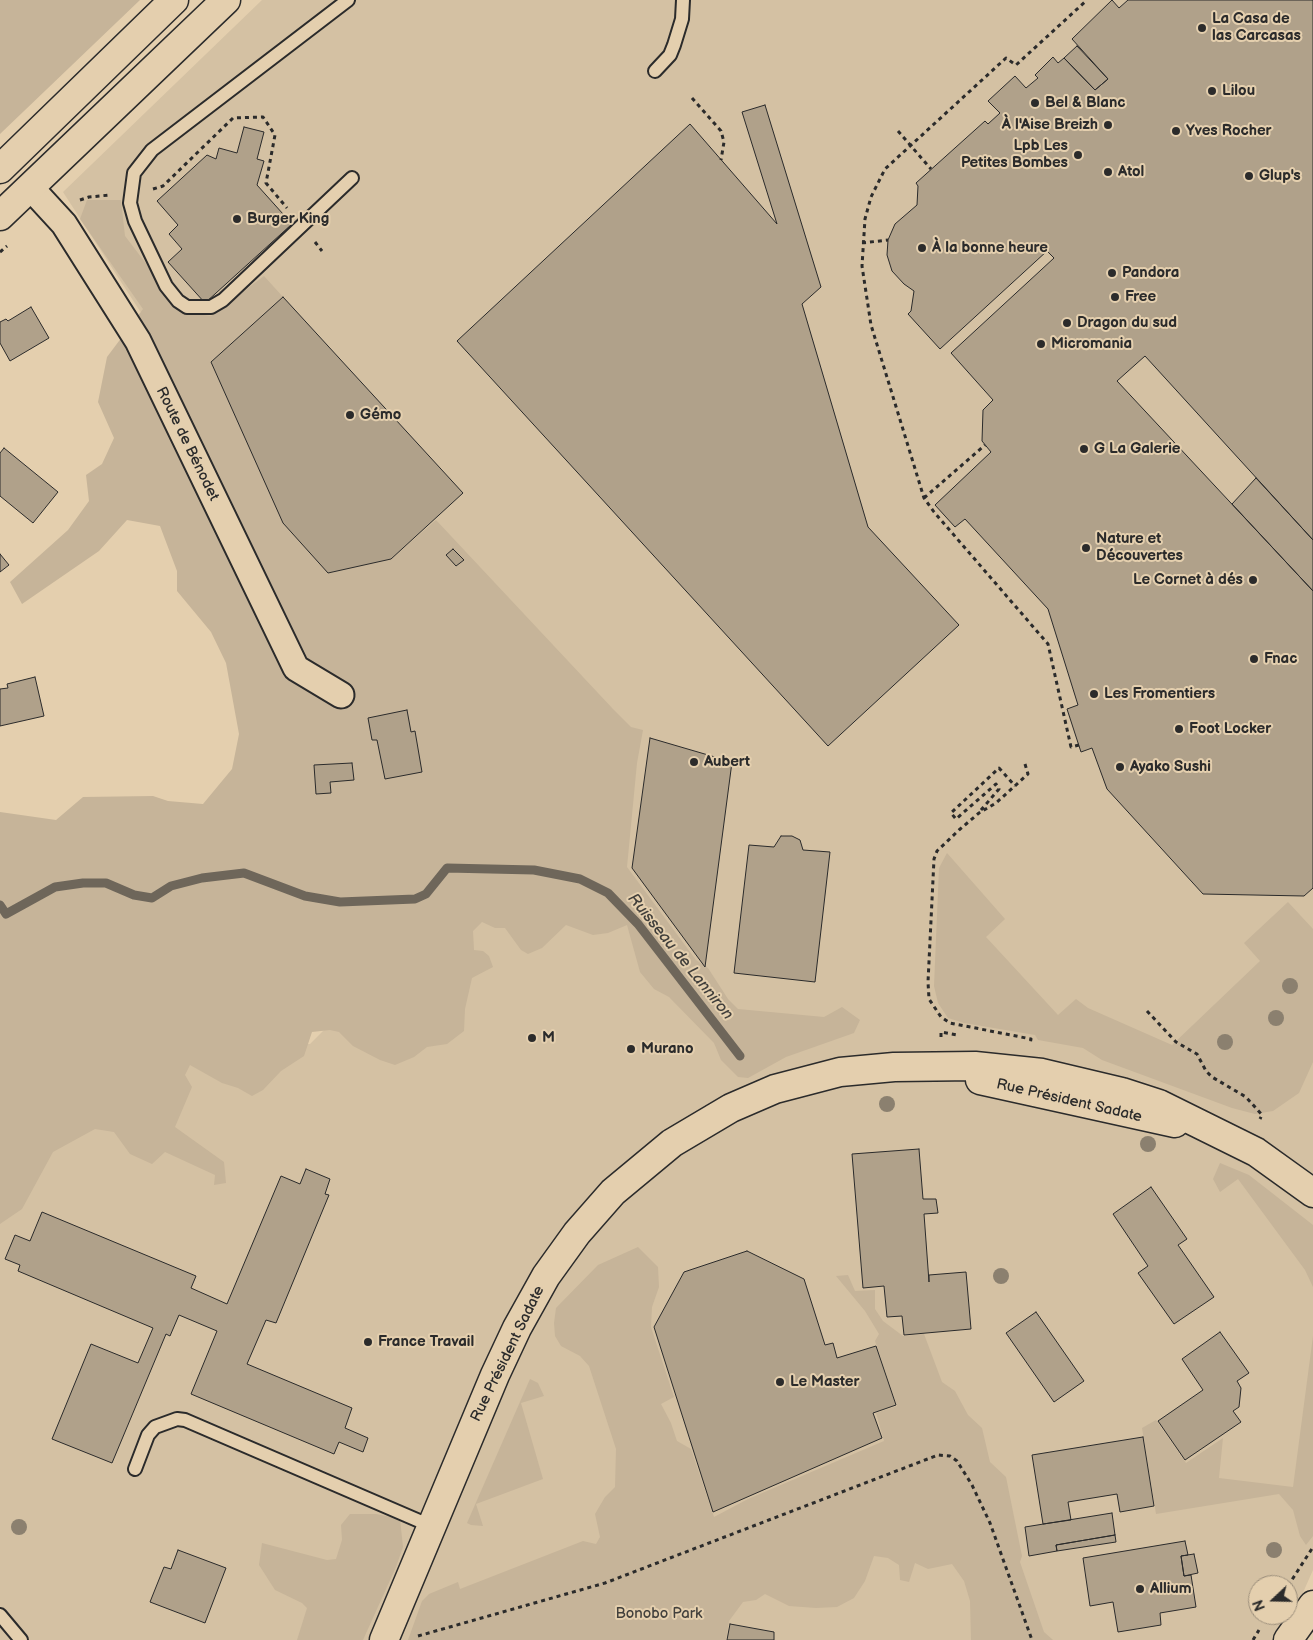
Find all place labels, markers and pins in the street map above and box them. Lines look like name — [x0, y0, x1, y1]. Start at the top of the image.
place label: La Casa de las Carcasas — [1212, 10, 1301, 45]
marker: La Casa de las Carcasas — [1196, 22, 1208, 34]
place label: Lilou — [1222, 82, 1255, 100]
marker: Lilou — [1206, 85, 1218, 97]
place label: Bel & Blanc — [1045, 94, 1126, 112]
marker: Bel & Blanc — [1029, 97, 1041, 109]
place label: À l'Aise Breizh — [1002, 116, 1098, 134]
marker: À l'Aise Breizh — [1102, 119, 1114, 131]
place label: Yves Rocher — [1186, 122, 1272, 140]
marker: Yves Rocher — [1170, 125, 1182, 137]
place label: Lpb Les Petites Bombes — [961, 137, 1068, 172]
marker: Lpb Les Petites Bombes — [1072, 149, 1084, 161]
place label: Atol — [1118, 163, 1144, 181]
marker: Atol — [1102, 166, 1114, 178]
place label: Glup's — [1259, 167, 1301, 185]
marker: Glup's — [1243, 170, 1255, 182]
place label: Burger King — [247, 210, 329, 228]
marker: Burger King — [231, 213, 243, 225]
place label: À la bonne heure — [932, 239, 1048, 257]
marker: À la bonne heure — [916, 242, 928, 254]
place label: Pandora — [1122, 264, 1179, 282]
marker: Pandora — [1106, 267, 1118, 279]
place label: Free — [1125, 288, 1156, 306]
marker: Free — [1109, 291, 1121, 303]
place label: Dragon du sud — [1077, 314, 1177, 332]
marker: Dragon du sud — [1061, 317, 1073, 329]
place label: Micromania — [1051, 335, 1132, 353]
marker: Micromania — [1035, 338, 1047, 350]
place label: Gémo — [360, 406, 401, 424]
marker: Gémo — [344, 409, 356, 421]
place label: G La Galerie — [1094, 440, 1180, 458]
marker: G La Galerie — [1078, 443, 1090, 455]
place label: Nature et Découvertes — [1096, 530, 1183, 565]
marker: Nature et Découvertes — [1080, 542, 1092, 554]
place label: Le Cornet à dés — [1133, 571, 1243, 589]
marker: Le Cornet à dés — [1247, 574, 1259, 586]
place label: Fnac — [1264, 650, 1297, 668]
marker: Fnac — [1248, 653, 1260, 665]
place label: Les Fromentiers — [1104, 685, 1215, 703]
marker: Les Fromentiers — [1088, 688, 1100, 700]
place label: Foot Locker — [1189, 720, 1271, 738]
marker: Foot Locker — [1173, 723, 1185, 735]
place label: Aubert — [704, 753, 750, 771]
marker: Aubert — [688, 756, 700, 768]
place label: Ayako Sushi — [1130, 758, 1211, 776]
marker: Ayako Sushi — [1114, 761, 1126, 773]
place label: M — [542, 1029, 555, 1047]
marker: M — [526, 1032, 538, 1044]
place label: Murano — [641, 1040, 693, 1058]
marker: Murano — [625, 1043, 637, 1055]
place label: France Travail — [378, 1333, 474, 1351]
marker: France Travail — [362, 1336, 374, 1348]
place label: Le Master — [790, 1373, 859, 1391]
marker: Le Master — [774, 1376, 786, 1388]
place label: Allium — [1150, 1580, 1192, 1598]
marker: Allium — [1134, 1583, 1146, 1595]

